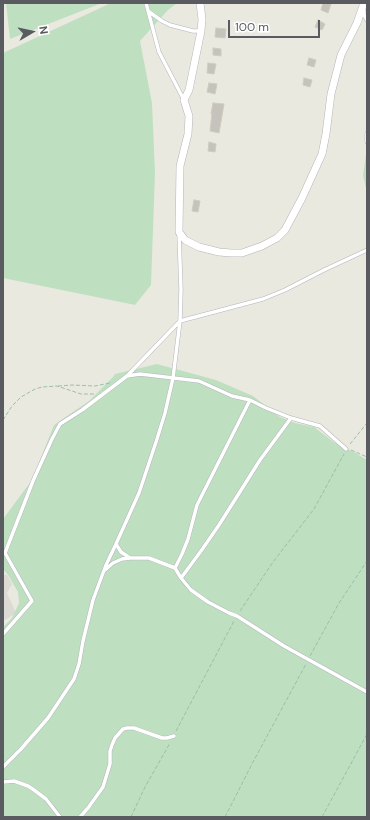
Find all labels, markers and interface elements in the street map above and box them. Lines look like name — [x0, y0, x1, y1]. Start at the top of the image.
north arrow — [12, 12, 52, 52]
scale bar — [230, 12, 322, 38]
text: 100 m — [235, 19, 269, 35]
text: N — [36, 25, 51, 35]

